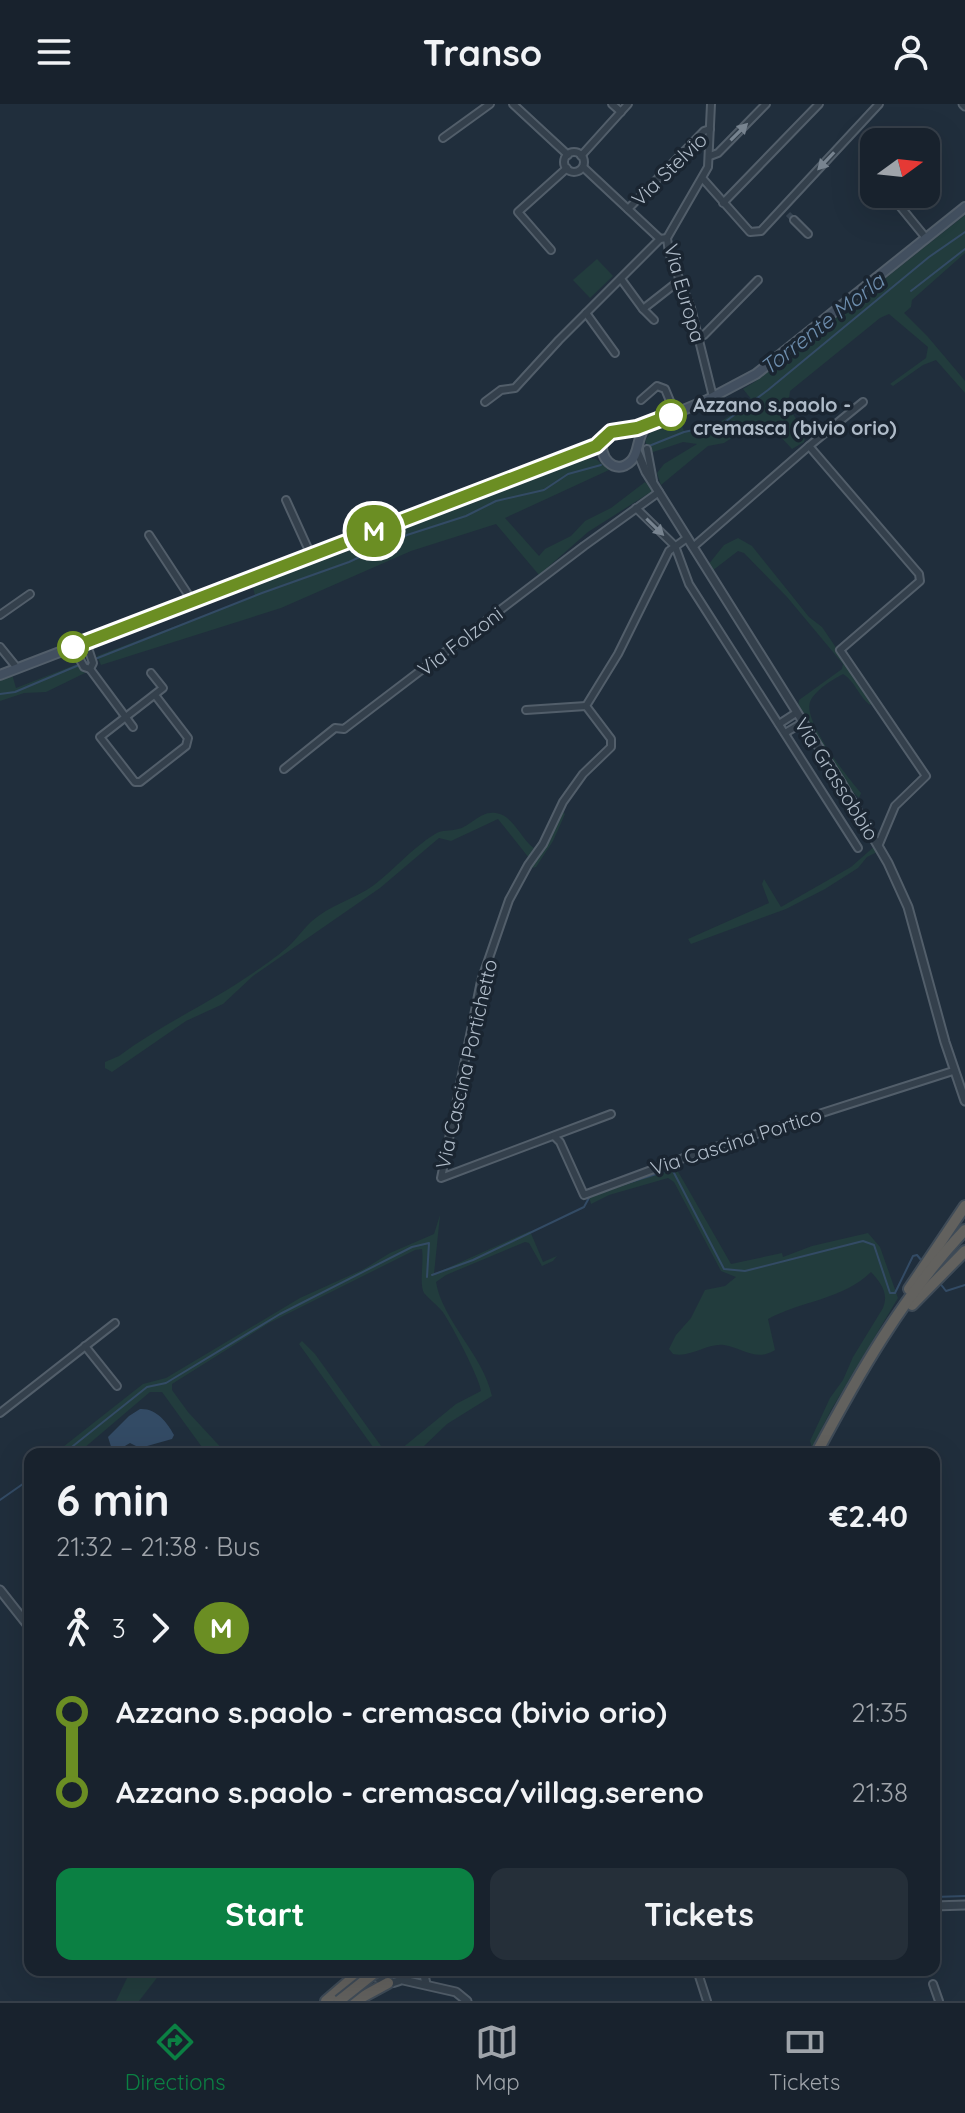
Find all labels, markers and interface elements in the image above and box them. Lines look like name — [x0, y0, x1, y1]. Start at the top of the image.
icon: menu — [32, 30, 76, 74]
text: Transo — [423, 30, 542, 75]
icon: person — [889, 30, 933, 74]
one-way arrow — [729, 123, 748, 141]
street label: Via Stelvio — [626, 127, 712, 211]
north arrow — [860, 128, 940, 208]
map controls — [860, 128, 940, 208]
one-way arrow — [818, 152, 836, 171]
street label: Via Europa — [659, 241, 711, 345]
water label: Torrente Morla — [754, 266, 891, 381]
place label: Azzano s.paolo - cremasca (bivio orio) — [693, 392, 897, 440]
marker: Azzano s.paolo - cremasca (bivio orio) — [656, 400, 686, 430]
line badge: M — [348, 505, 400, 557]
text: M — [363, 513, 385, 548]
one-way arrow — [646, 518, 665, 536]
street label: Via Folzoni — [412, 601, 508, 681]
unlabelled marker — [58, 632, 88, 662]
street label: Via Grassobbio — [789, 713, 885, 845]
street label: Via Cascina Portichetto — [430, 957, 502, 1171]
street label: Via Cascina Portico — [647, 1102, 825, 1180]
text: 6 min — [56, 1472, 170, 1527]
text: €2.40 — [829, 1497, 908, 1535]
text: 21:32 – 21:38 · Bus — [56, 1530, 260, 1563]
icon: walk — [56, 1606, 100, 1650]
icon: forward — [138, 1606, 182, 1650]
text: M — [210, 1610, 233, 1645]
text: 3 — [112, 1612, 126, 1645]
text: Azzano s.paolo - cremasca (bivio orio) — [116, 1693, 667, 1731]
text: 21:35 — [851, 1696, 908, 1729]
text: Azzano s.paolo - cremasca/villag.sereno — [116, 1773, 704, 1811]
text: 21:38 — [851, 1776, 908, 1809]
button: Start — [56, 1868, 474, 1960]
button: Tickets — [490, 1868, 908, 1960]
tab: Directions — [125, 2020, 225, 2096]
tab: Map — [475, 2020, 520, 2096]
tab: Tickets — [769, 2020, 840, 2096]

